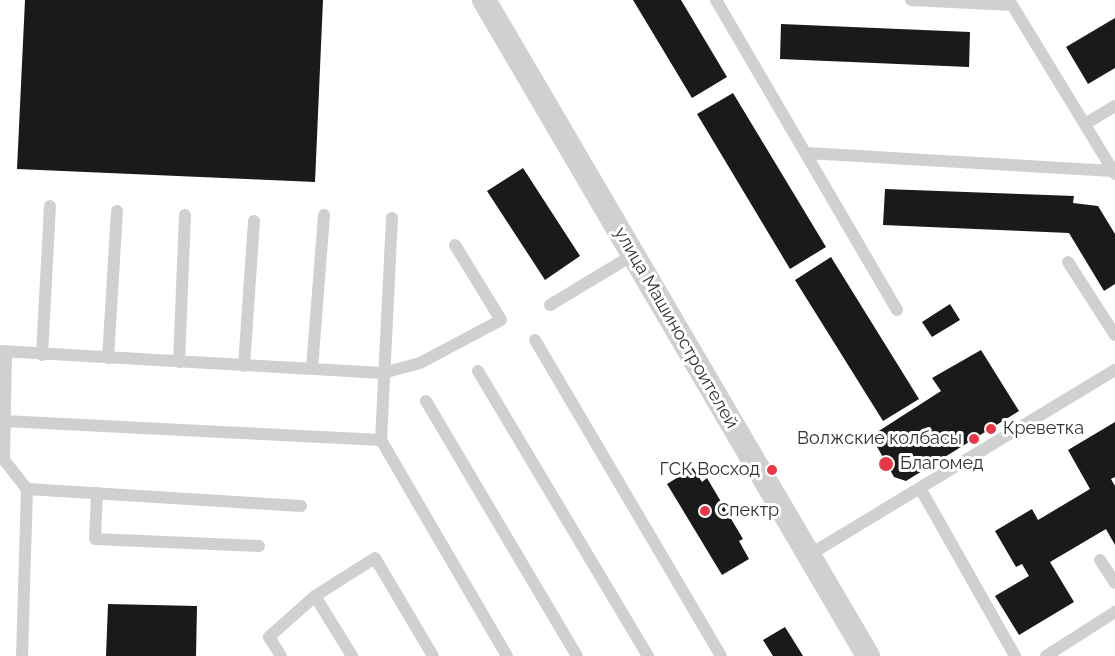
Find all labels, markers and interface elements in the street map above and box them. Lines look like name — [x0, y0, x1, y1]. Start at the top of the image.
street label: улица Машиностроителей — [609, 223, 743, 433]
place label: Креветка — [1003, 418, 1084, 440]
marker: Креветка — [984, 422, 998, 436]
place label: Волжские колбасы — [797, 428, 962, 450]
marker: Волжские колбасы — [967, 432, 981, 446]
place label: Благомед — [900, 453, 983, 475]
marker: Благомед — [877, 455, 895, 473]
place label: ГСК Восход — [660, 459, 760, 481]
marker: ГСК Восход — [765, 463, 779, 477]
place label: Спектр — [717, 500, 779, 522]
marker: Спектр — [698, 504, 712, 518]

